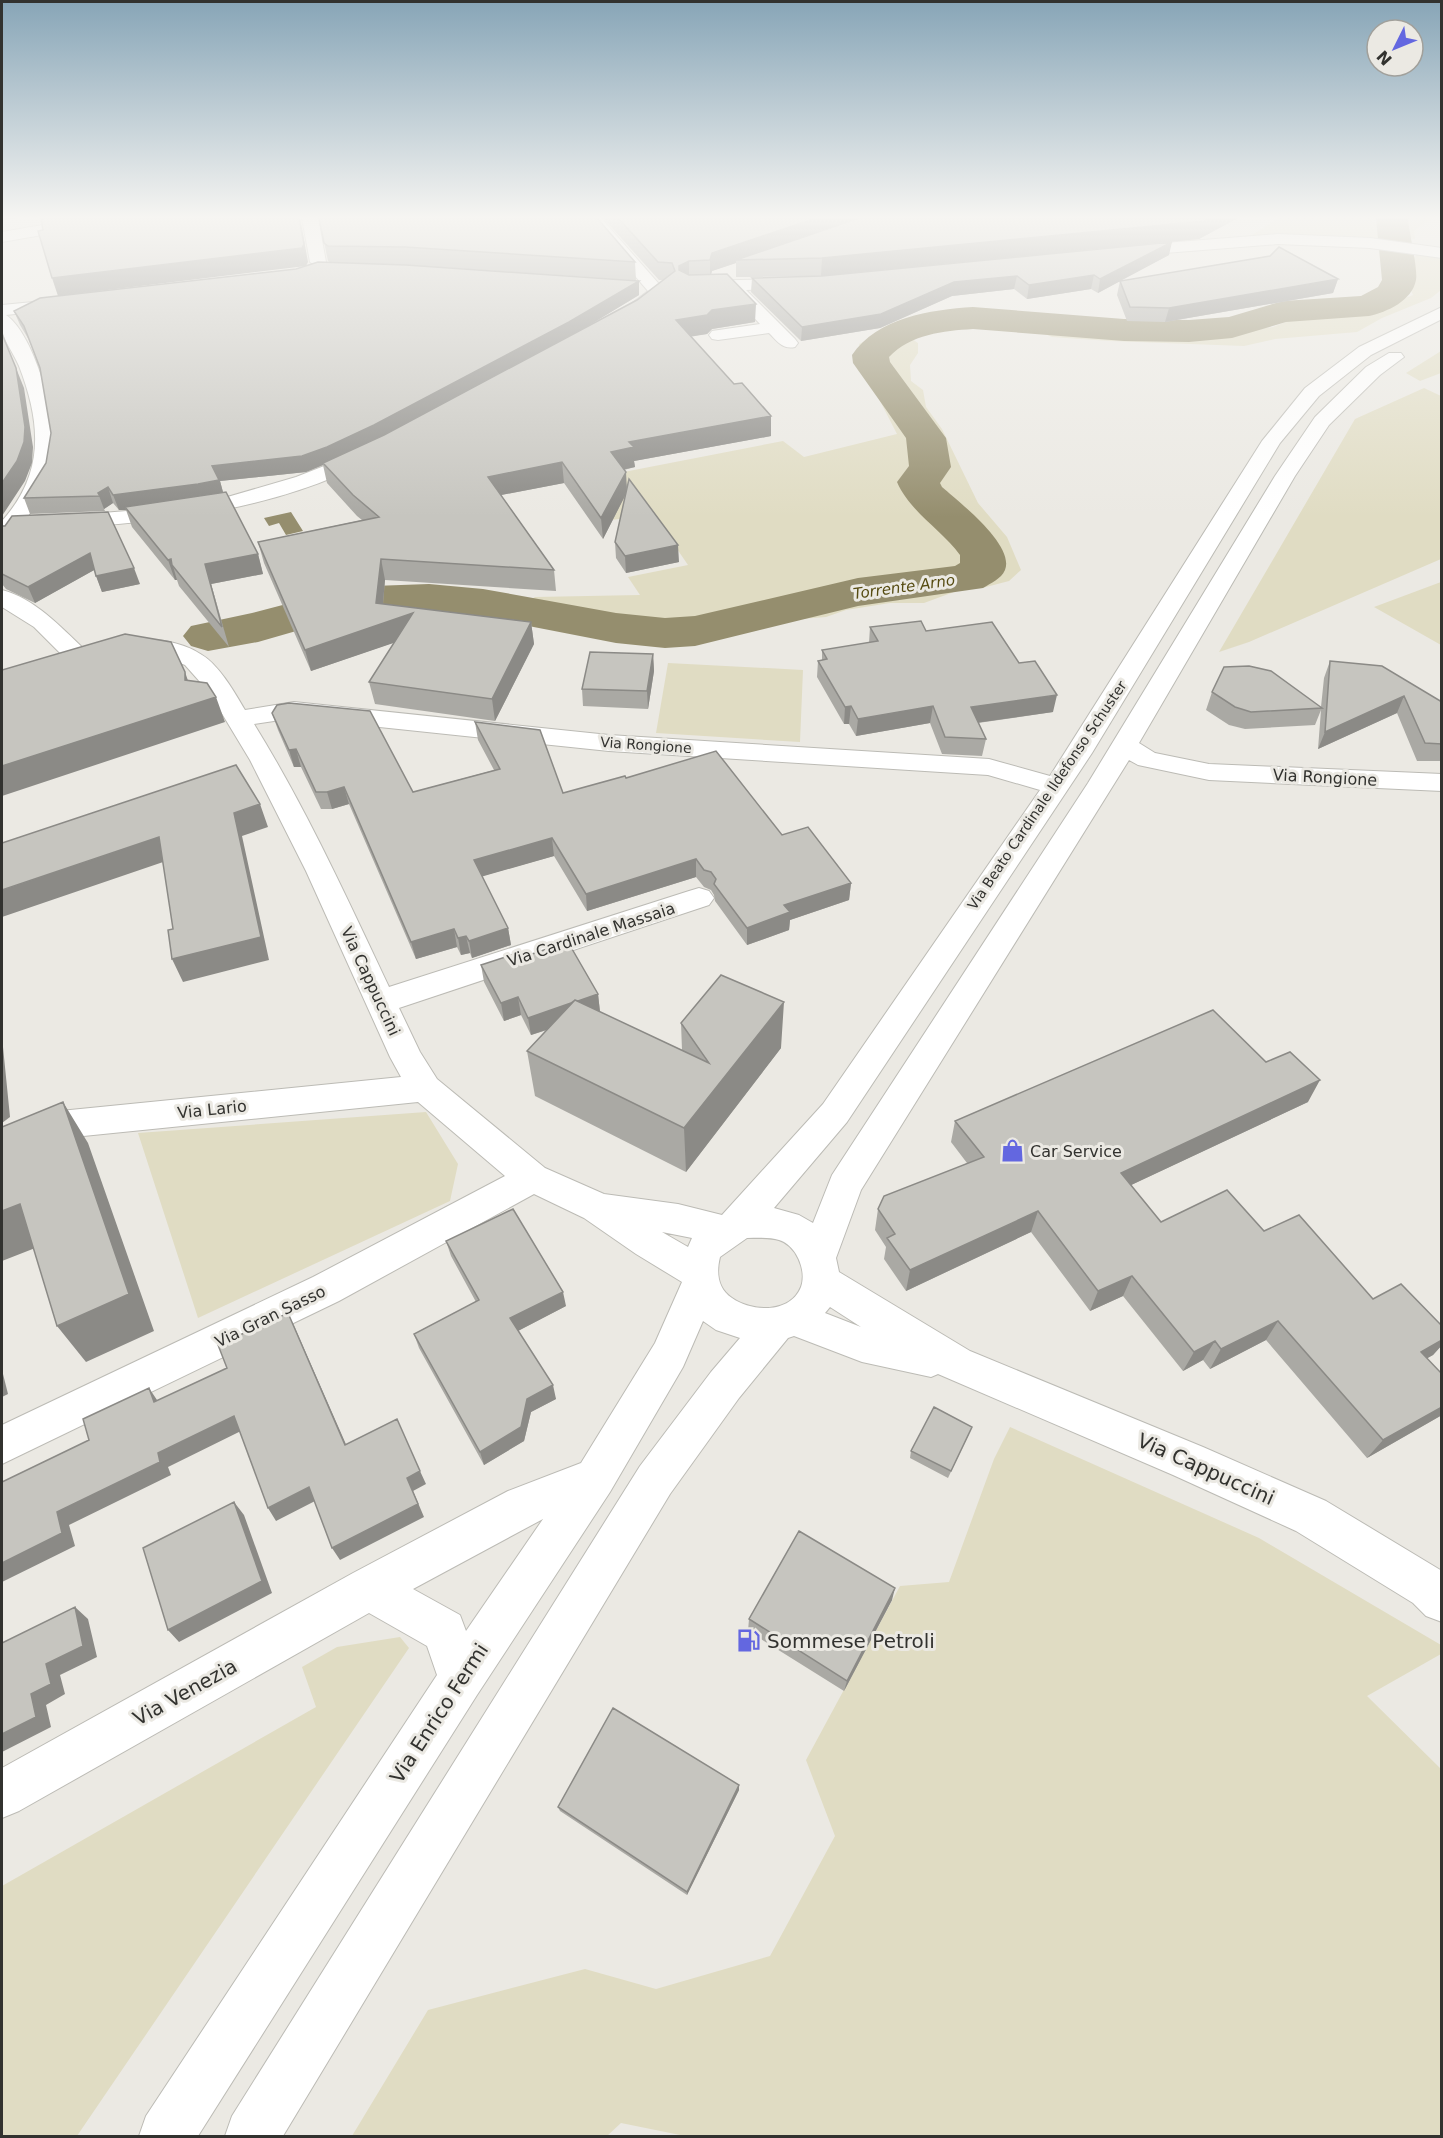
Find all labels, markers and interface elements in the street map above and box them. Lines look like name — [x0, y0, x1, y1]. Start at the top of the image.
north arrow — [1365, 18, 1425, 78]
text: N — [1373, 47, 1396, 69]
water label: Torrente Arno — [852, 571, 956, 603]
street label: Via Beato Cardinale Ildefonso Schuster — [964, 677, 1130, 912]
street label: Via Rongione — [600, 734, 692, 756]
street label: Via Rongione — [1272, 765, 1378, 790]
street label: Via Cardinale Massaia — [505, 898, 678, 971]
street label: Via Cappuccini — [337, 924, 404, 1039]
street label: Via Lario — [177, 1096, 248, 1123]
shop icon: Car Service — [999, 1138, 1025, 1164]
place label: Car Service — [1030, 1142, 1122, 1161]
street label: Via Gran Sasso — [212, 1282, 328, 1351]
street label: Via Cappuccini — [1134, 1428, 1278, 1510]
fuel station icon: Sommese Petroli — [736, 1628, 762, 1654]
place label: Sommese Petroli — [767, 1629, 935, 1653]
street label: Via Enrico Fermi — [385, 1639, 493, 1787]
street label: Via Venezia — [129, 1654, 241, 1730]

